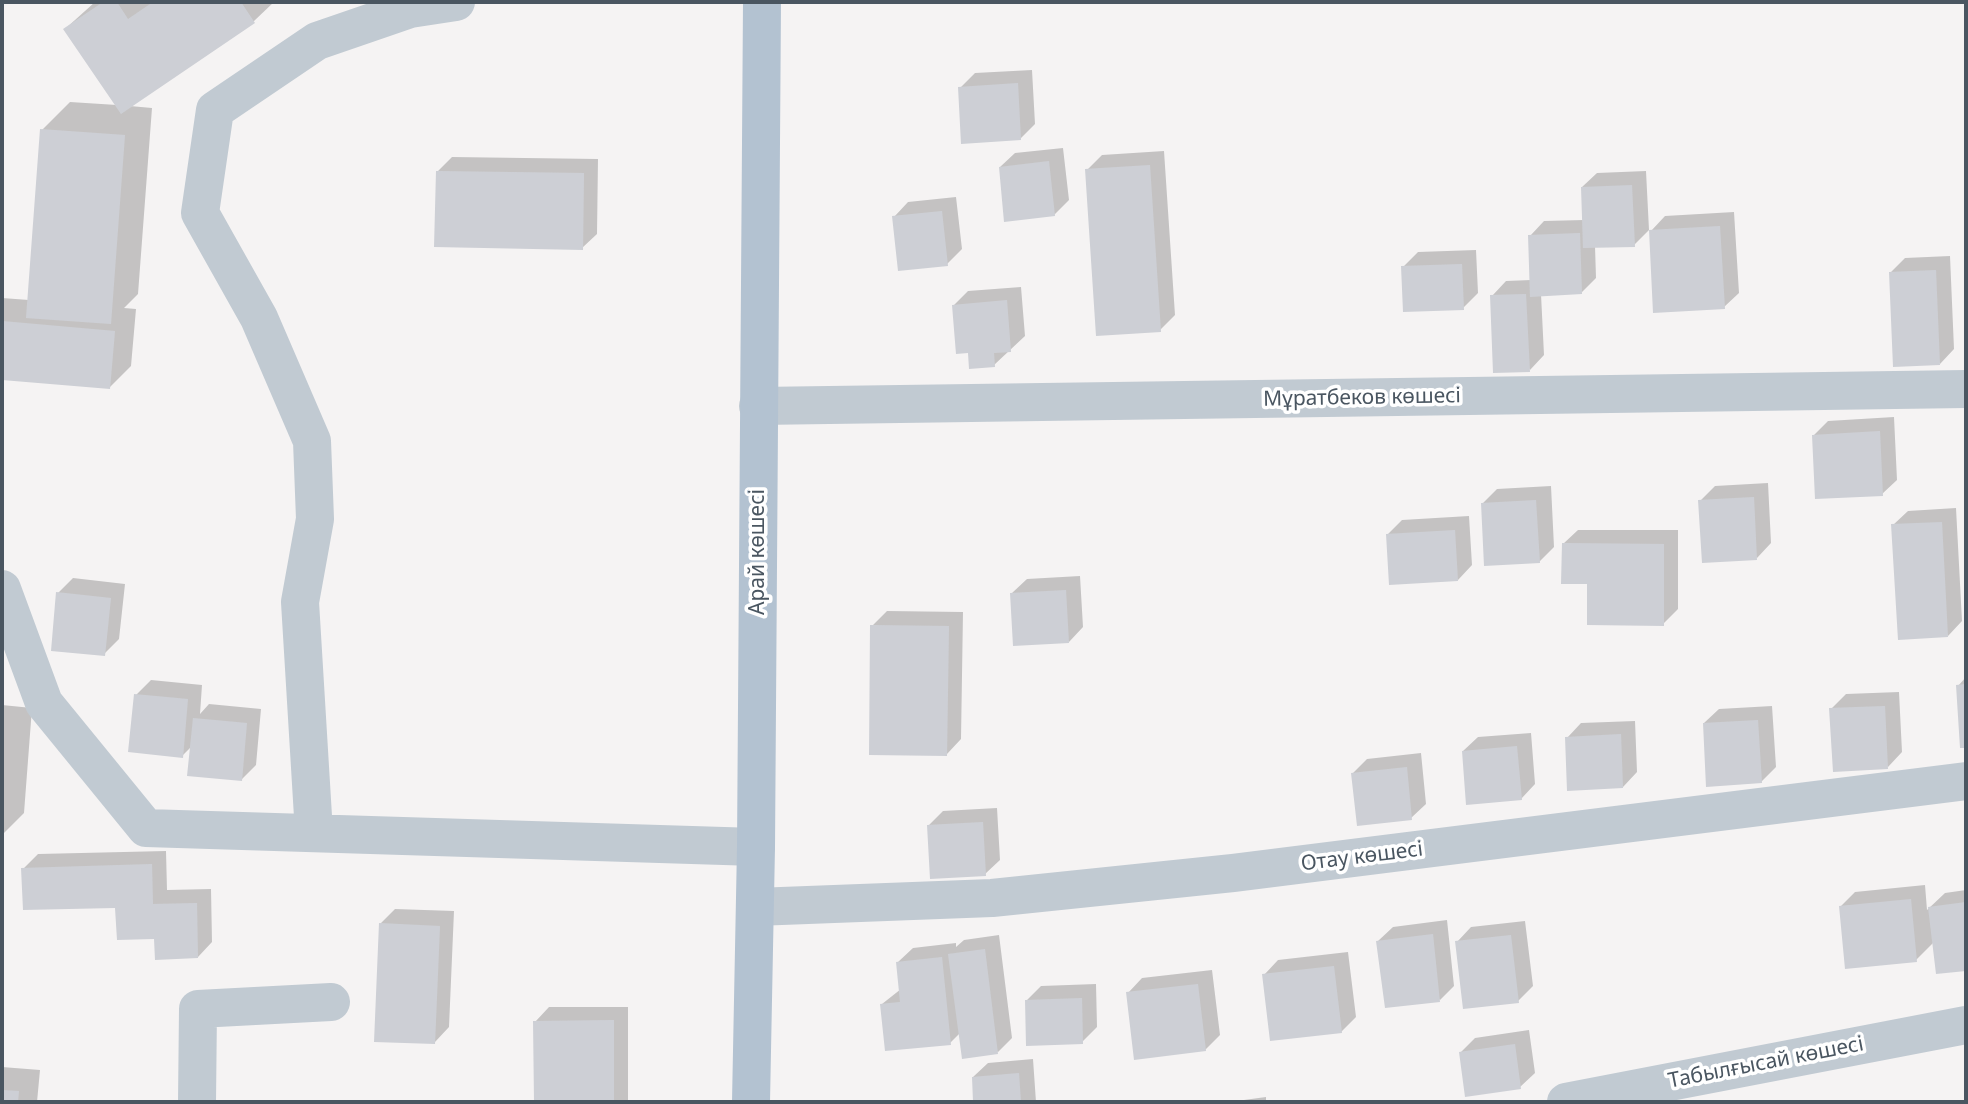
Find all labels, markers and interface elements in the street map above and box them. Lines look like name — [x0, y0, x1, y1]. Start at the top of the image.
street label: Мұратбеков көшесі — [1263, 384, 1461, 412]
street label: Арай көшесі — [745, 489, 771, 615]
street label: Отау көшесі — [1299, 837, 1425, 877]
street label: Табылғысай көшесі — [1666, 1032, 1866, 1094]

